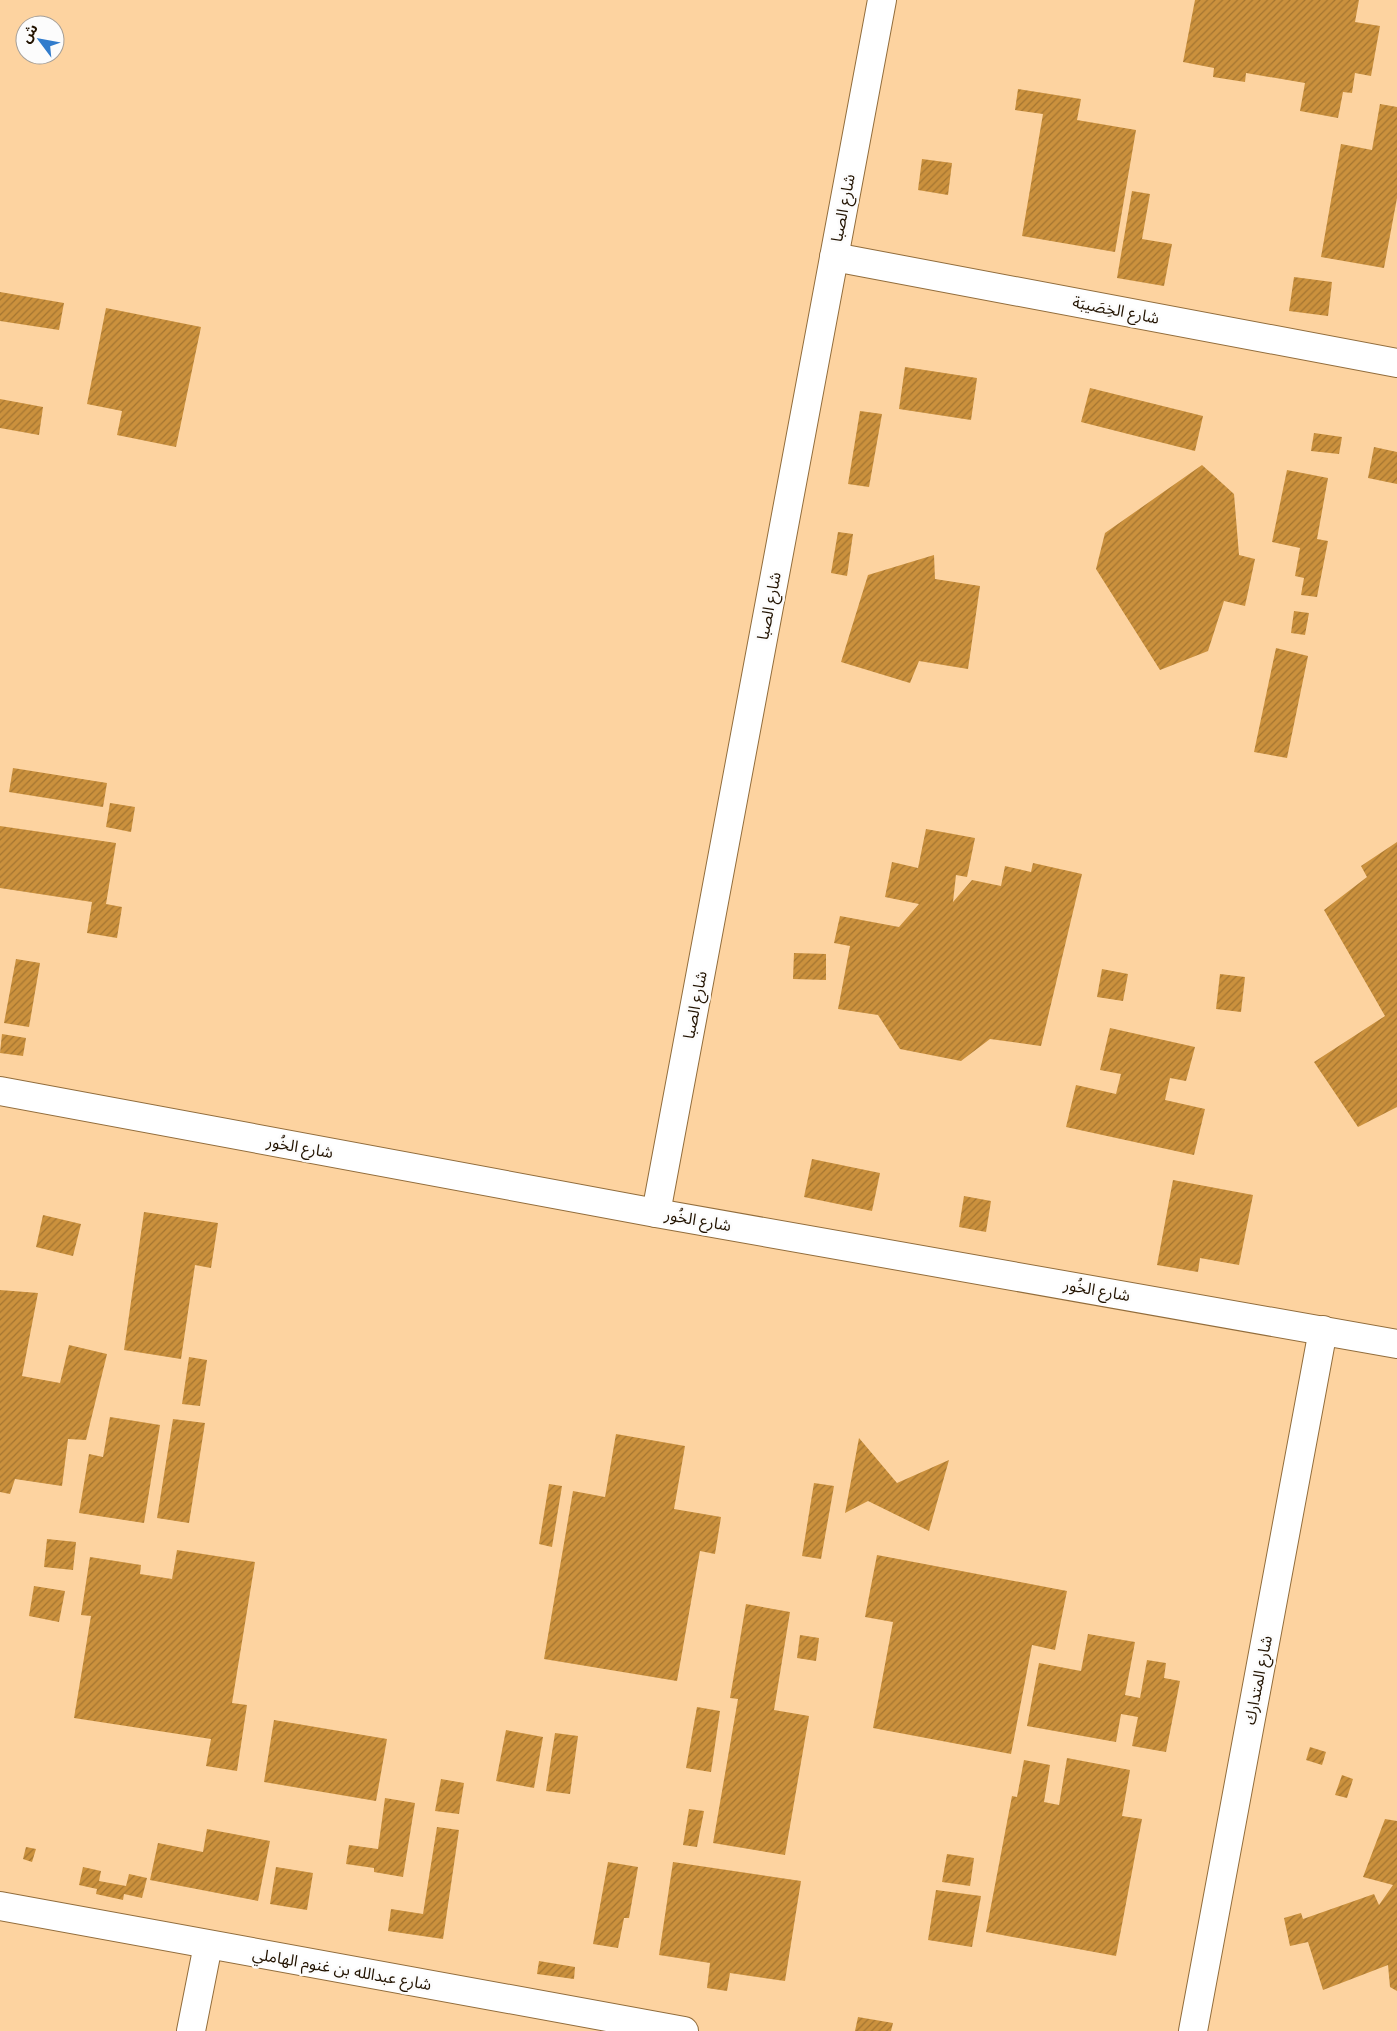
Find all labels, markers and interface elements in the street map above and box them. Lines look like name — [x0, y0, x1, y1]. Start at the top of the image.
north arrow — [15, 15, 65, 65]
text: ش — [15, 20, 43, 47]
street label: شارع الصبا — [825, 172, 862, 244]
street label: شارع الخِصَيبَة — [1070, 290, 1161, 331]
street label: شارع الصبا — [751, 570, 788, 642]
street label: شارع الصبا — [677, 969, 714, 1041]
street label: شارع الخُور — [264, 1130, 335, 1165]
street label: شارع الخُور — [662, 1203, 733, 1238]
street label: شارع الخُور — [1061, 1273, 1132, 1308]
street label: شارع المتدارك — [1238, 1633, 1279, 1727]
street label: شارع عبدالله بن غنوم الهاملي — [251, 1942, 433, 1997]

